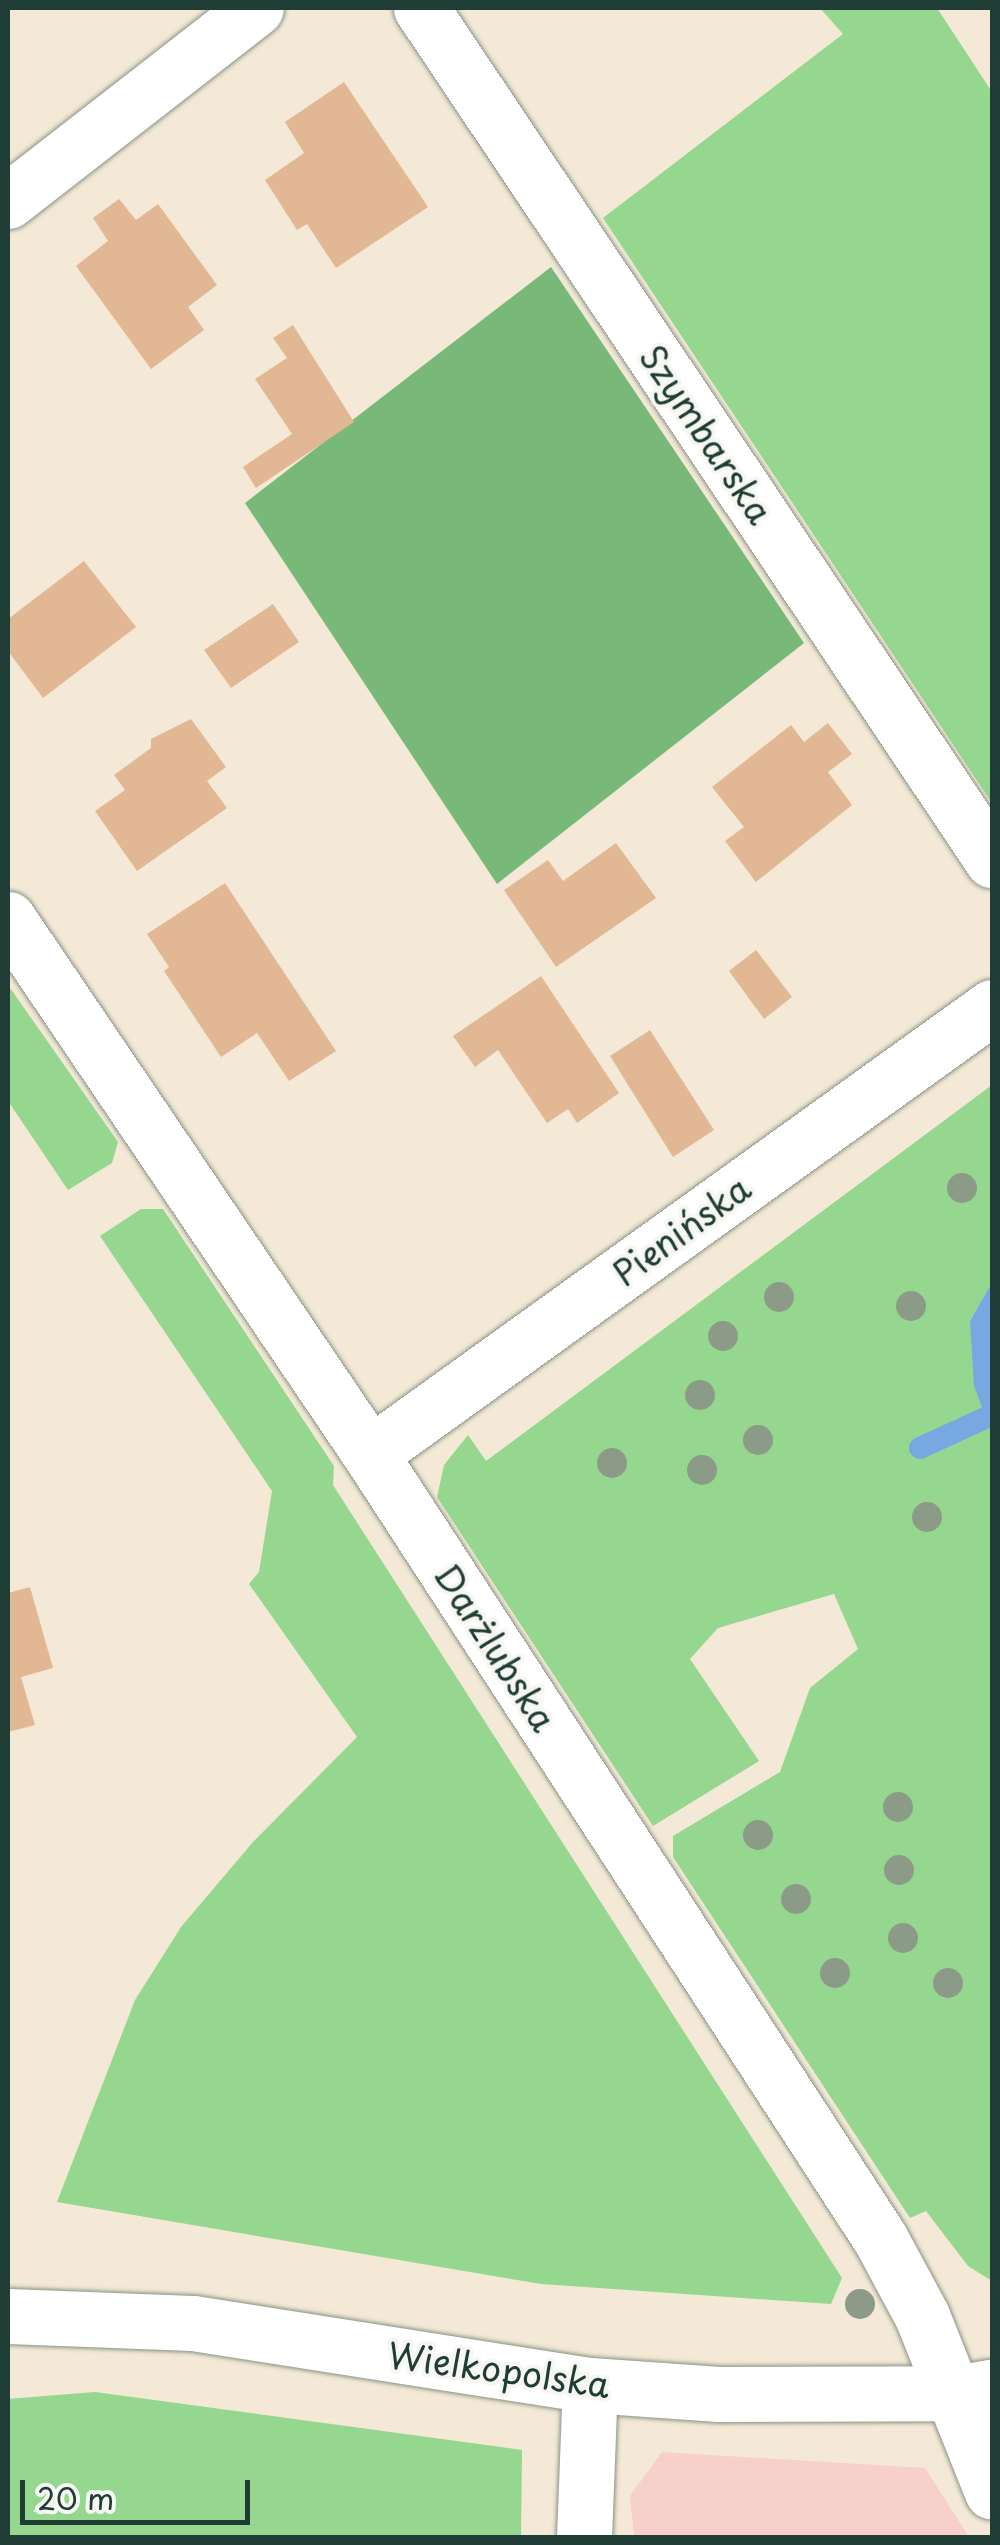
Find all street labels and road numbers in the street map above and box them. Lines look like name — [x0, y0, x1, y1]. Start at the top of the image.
street label: Szymbarska — [632, 337, 782, 531]
street label: Pienińska — [604, 1166, 758, 1294]
street label: Darżlubska — [426, 1555, 566, 1739]
street label: Wielkopolska — [385, 2333, 613, 2405]

